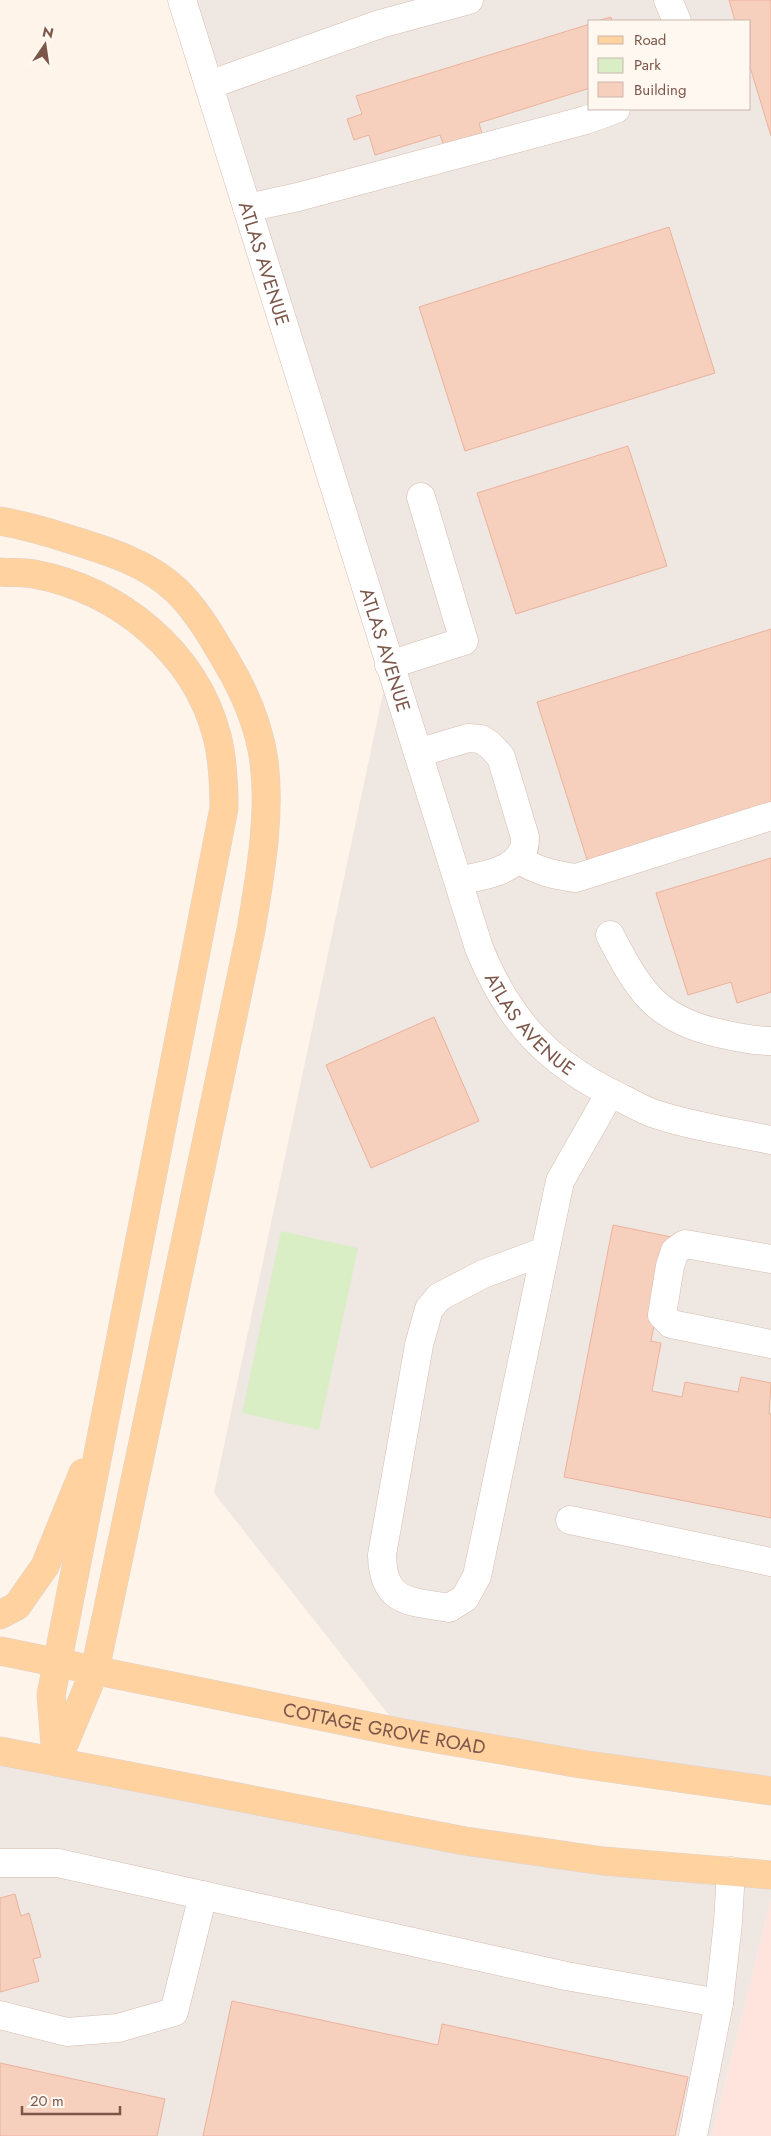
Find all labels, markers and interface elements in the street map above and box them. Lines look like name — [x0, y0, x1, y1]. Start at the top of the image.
north arrow — [20, 20, 70, 70]
legend — [588, 20, 751, 110]
text: N — [40, 21, 56, 43]
text: Road — [634, 29, 666, 51]
text: Park — [634, 54, 661, 76]
text: Building — [634, 79, 686, 101]
street label: ATLAS AVENUE — [232, 198, 296, 329]
street label: ATLAS AVENUE — [353, 585, 417, 715]
street label: ATLAS AVENUE — [478, 968, 580, 1082]
street label: COTTAGE GROVE ROAD — [281, 1696, 488, 1761]
scale bar — [22, 2084, 120, 2116]
text: 20 m — [30, 2090, 64, 2112]

